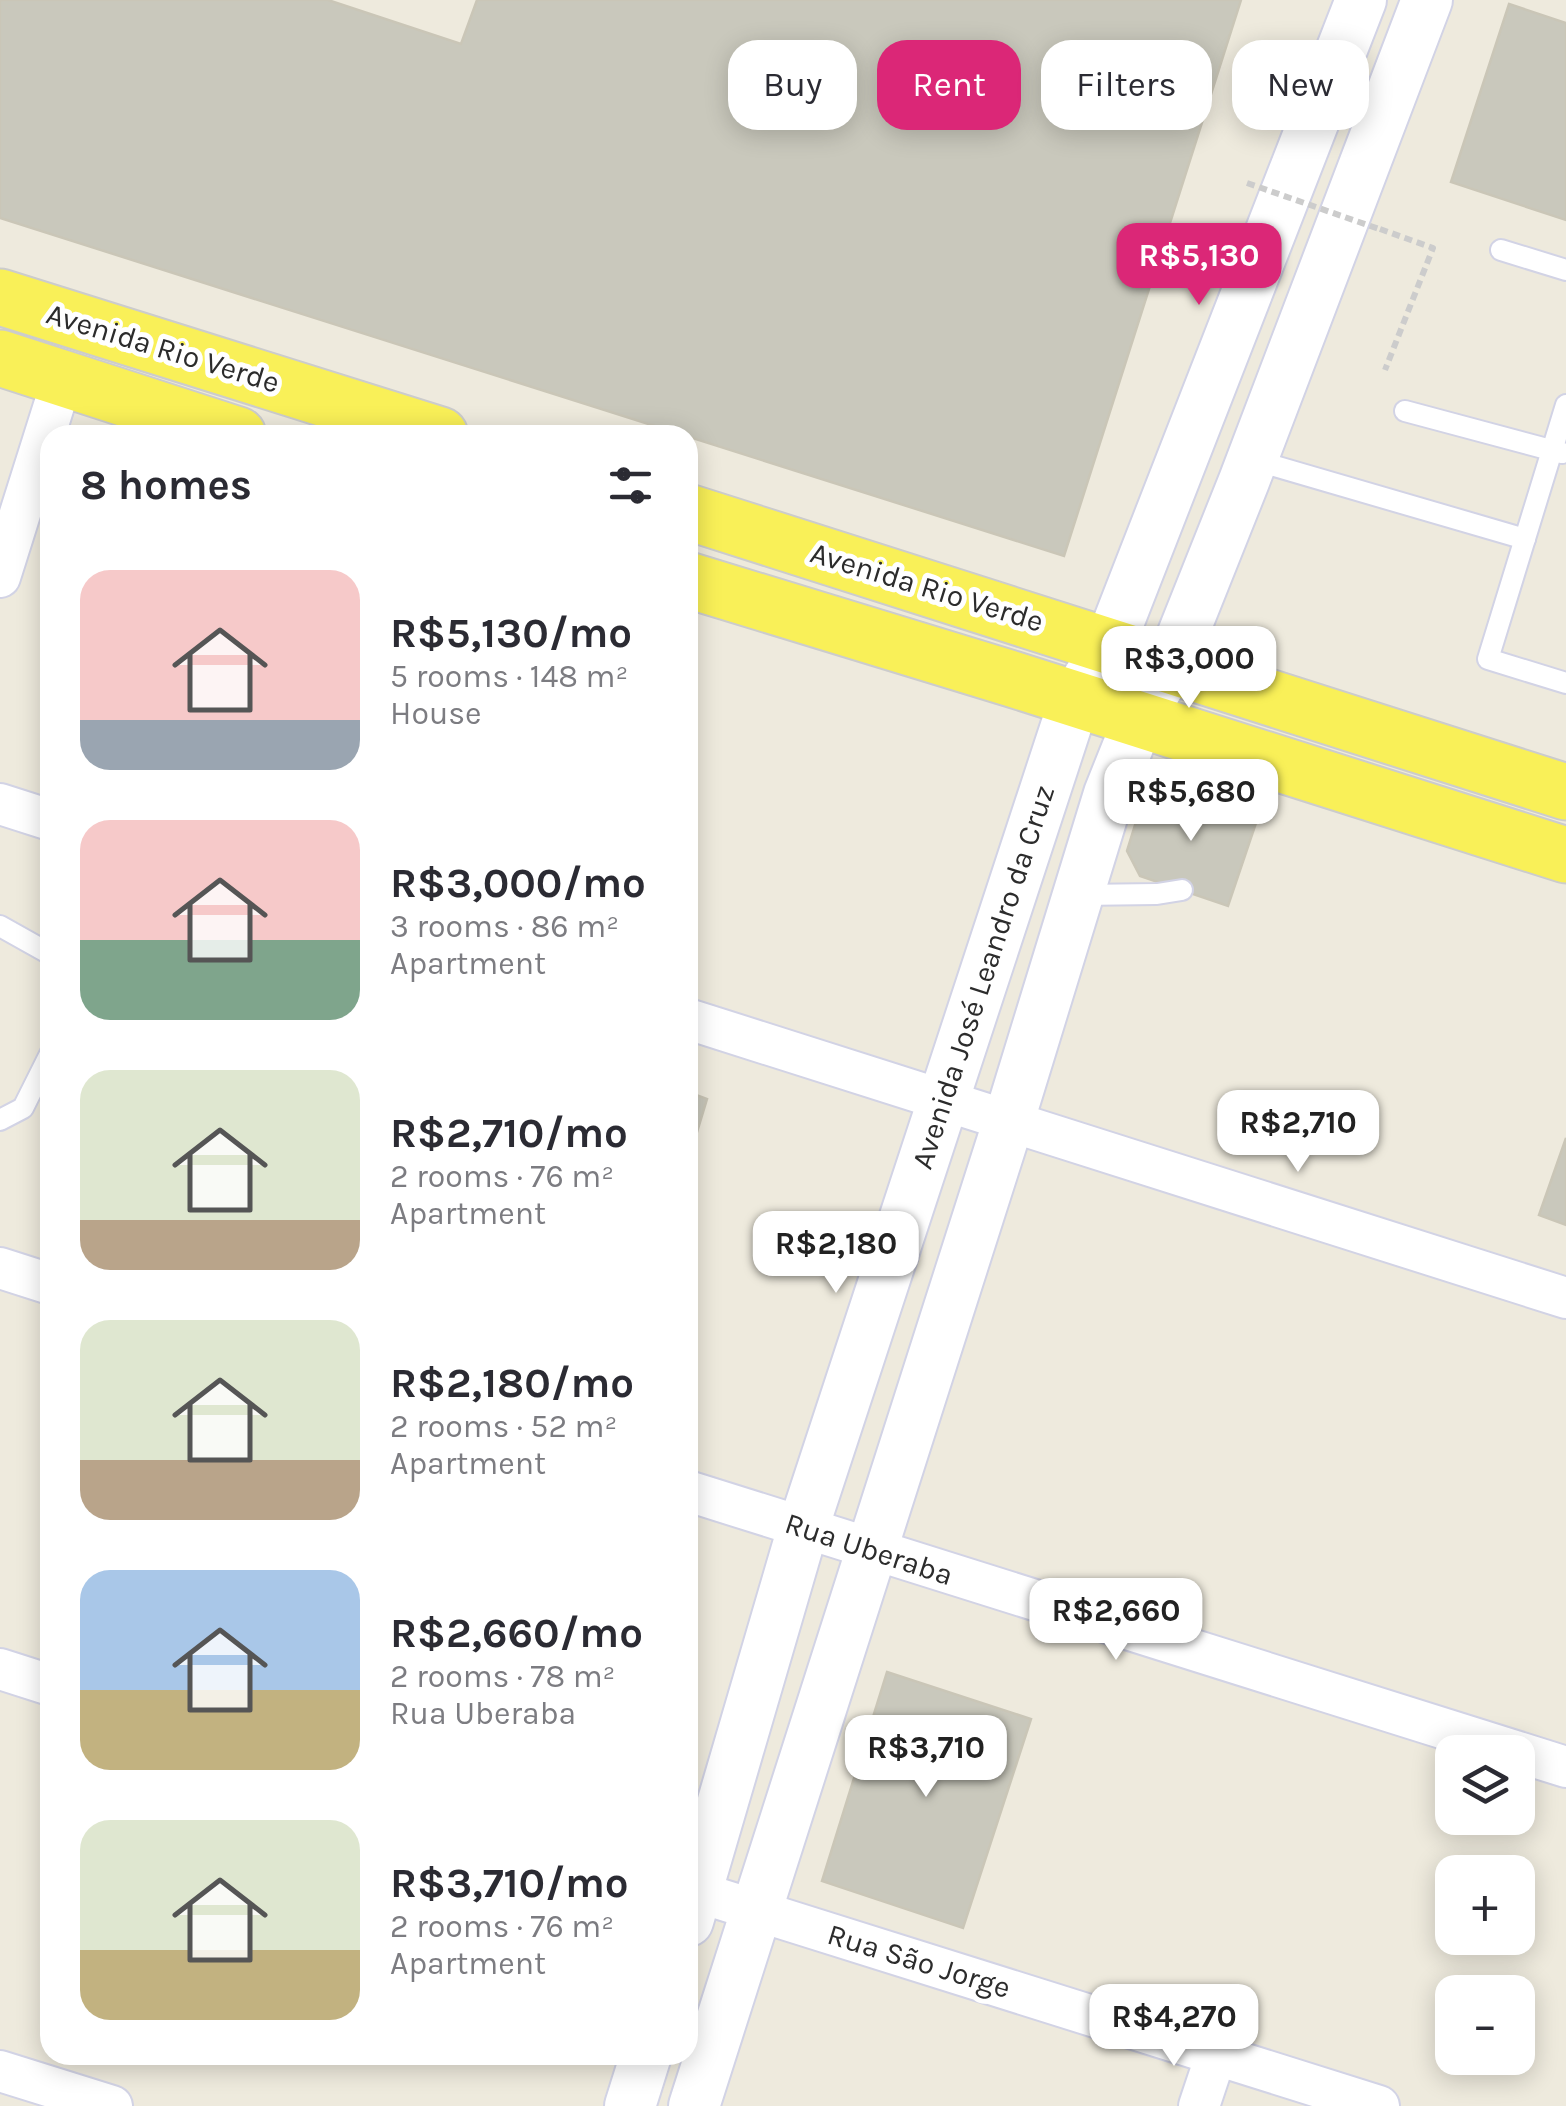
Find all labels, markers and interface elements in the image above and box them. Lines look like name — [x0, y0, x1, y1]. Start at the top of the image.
chip: Buy — [728, 40, 857, 130]
chip: Rent — [877, 40, 1021, 130]
chip: Filters — [1041, 40, 1212, 130]
chip: New — [1232, 40, 1369, 130]
pin: R$5,130 — [1107, 223, 1291, 308]
text: R$5,130 — [1139, 237, 1259, 274]
street label: Avenida Rio Verde — [42, 295, 284, 401]
icon: filters — [603, 458, 658, 513]
text: 8 homes — [80, 460, 252, 510]
street label: Avenida Rio Verde — [806, 534, 1048, 640]
text: R$5,130/mo — [390, 608, 632, 658]
icon: home — [160, 610, 280, 730]
pin: R$3,000 — [1097, 626, 1281, 711]
text: R$3,000 — [1123, 640, 1255, 677]
text: 5 rooms · 148 m² — [390, 658, 628, 695]
text: House — [390, 695, 482, 732]
pin: R$5,680 — [1099, 759, 1283, 844]
text: R$5,680 — [1126, 773, 1256, 810]
street label: Avenida José Leandro da Cruz — [904, 780, 1062, 1174]
text: R$3,000/mo — [390, 858, 646, 908]
icon: home — [160, 860, 280, 980]
text: 3 rooms · 86 m² — [390, 908, 619, 945]
text: Apartment — [390, 945, 546, 982]
pin: R$2,710 — [1206, 1090, 1390, 1175]
text: R$2,710 — [1239, 1104, 1357, 1141]
text: R$2,710/mo — [390, 1108, 628, 1158]
icon: home — [160, 1110, 280, 1230]
text: 2 rooms · 76 m² — [390, 1158, 614, 1195]
text: Apartment — [390, 1195, 546, 1232]
pin: R$2,180 — [744, 1211, 928, 1296]
text: R$2,180 — [775, 1225, 897, 1262]
text: R$2,180/mo — [390, 1358, 634, 1408]
icon: home — [160, 1360, 280, 1480]
text: 2 rooms · 52 m² — [390, 1408, 617, 1445]
text: Apartment — [390, 1445, 546, 1482]
street label: Rua Uberaba — [780, 1505, 958, 1593]
pin: R$2,660 — [1024, 1578, 1208, 1663]
text: R$2,660 — [1051, 1592, 1181, 1629]
text: R$2,660/mo — [390, 1608, 643, 1658]
icon: home — [160, 1610, 280, 1730]
text: 2 rooms · 78 m² — [390, 1658, 615, 1695]
text: Rua Uberaba — [390, 1695, 576, 1732]
pin: R$3,710 — [834, 1715, 1018, 1800]
text: R$3,710 — [867, 1729, 985, 1766]
map controls — [1435, 1735, 1535, 2075]
button: layers — [1435, 1735, 1535, 1835]
button: + — [1435, 1855, 1535, 1955]
text: R$3,710/mo — [390, 1858, 629, 1908]
icon: home — [160, 1860, 280, 1980]
text: 2 rooms · 76 m² — [390, 1908, 614, 1945]
street label: Rua São Jorge — [823, 1916, 1015, 2006]
text: Apartment — [390, 1945, 546, 1982]
button: − — [1435, 1975, 1535, 2075]
pin: R$4,270 — [1082, 1984, 1266, 2069]
text: R$4,270 — [1111, 1998, 1237, 2035]

